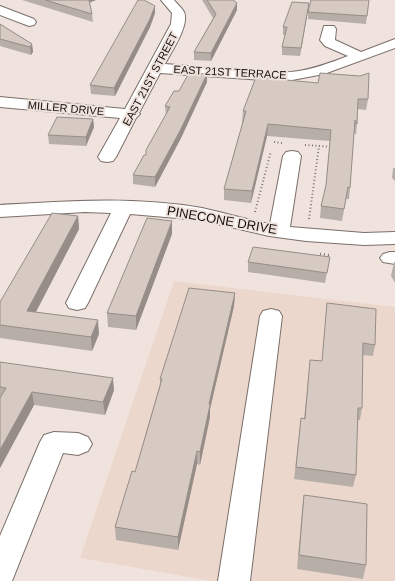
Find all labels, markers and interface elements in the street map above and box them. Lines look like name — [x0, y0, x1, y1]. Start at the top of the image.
street label: EAST 21ST STREET — [120, 30, 180, 128]
street label: EAST 21ST TERRACE — [173, 63, 287, 81]
street label: MILLER DRIVE — [27, 99, 105, 117]
street label: PINECONE DRIVE — [166, 203, 278, 237]

